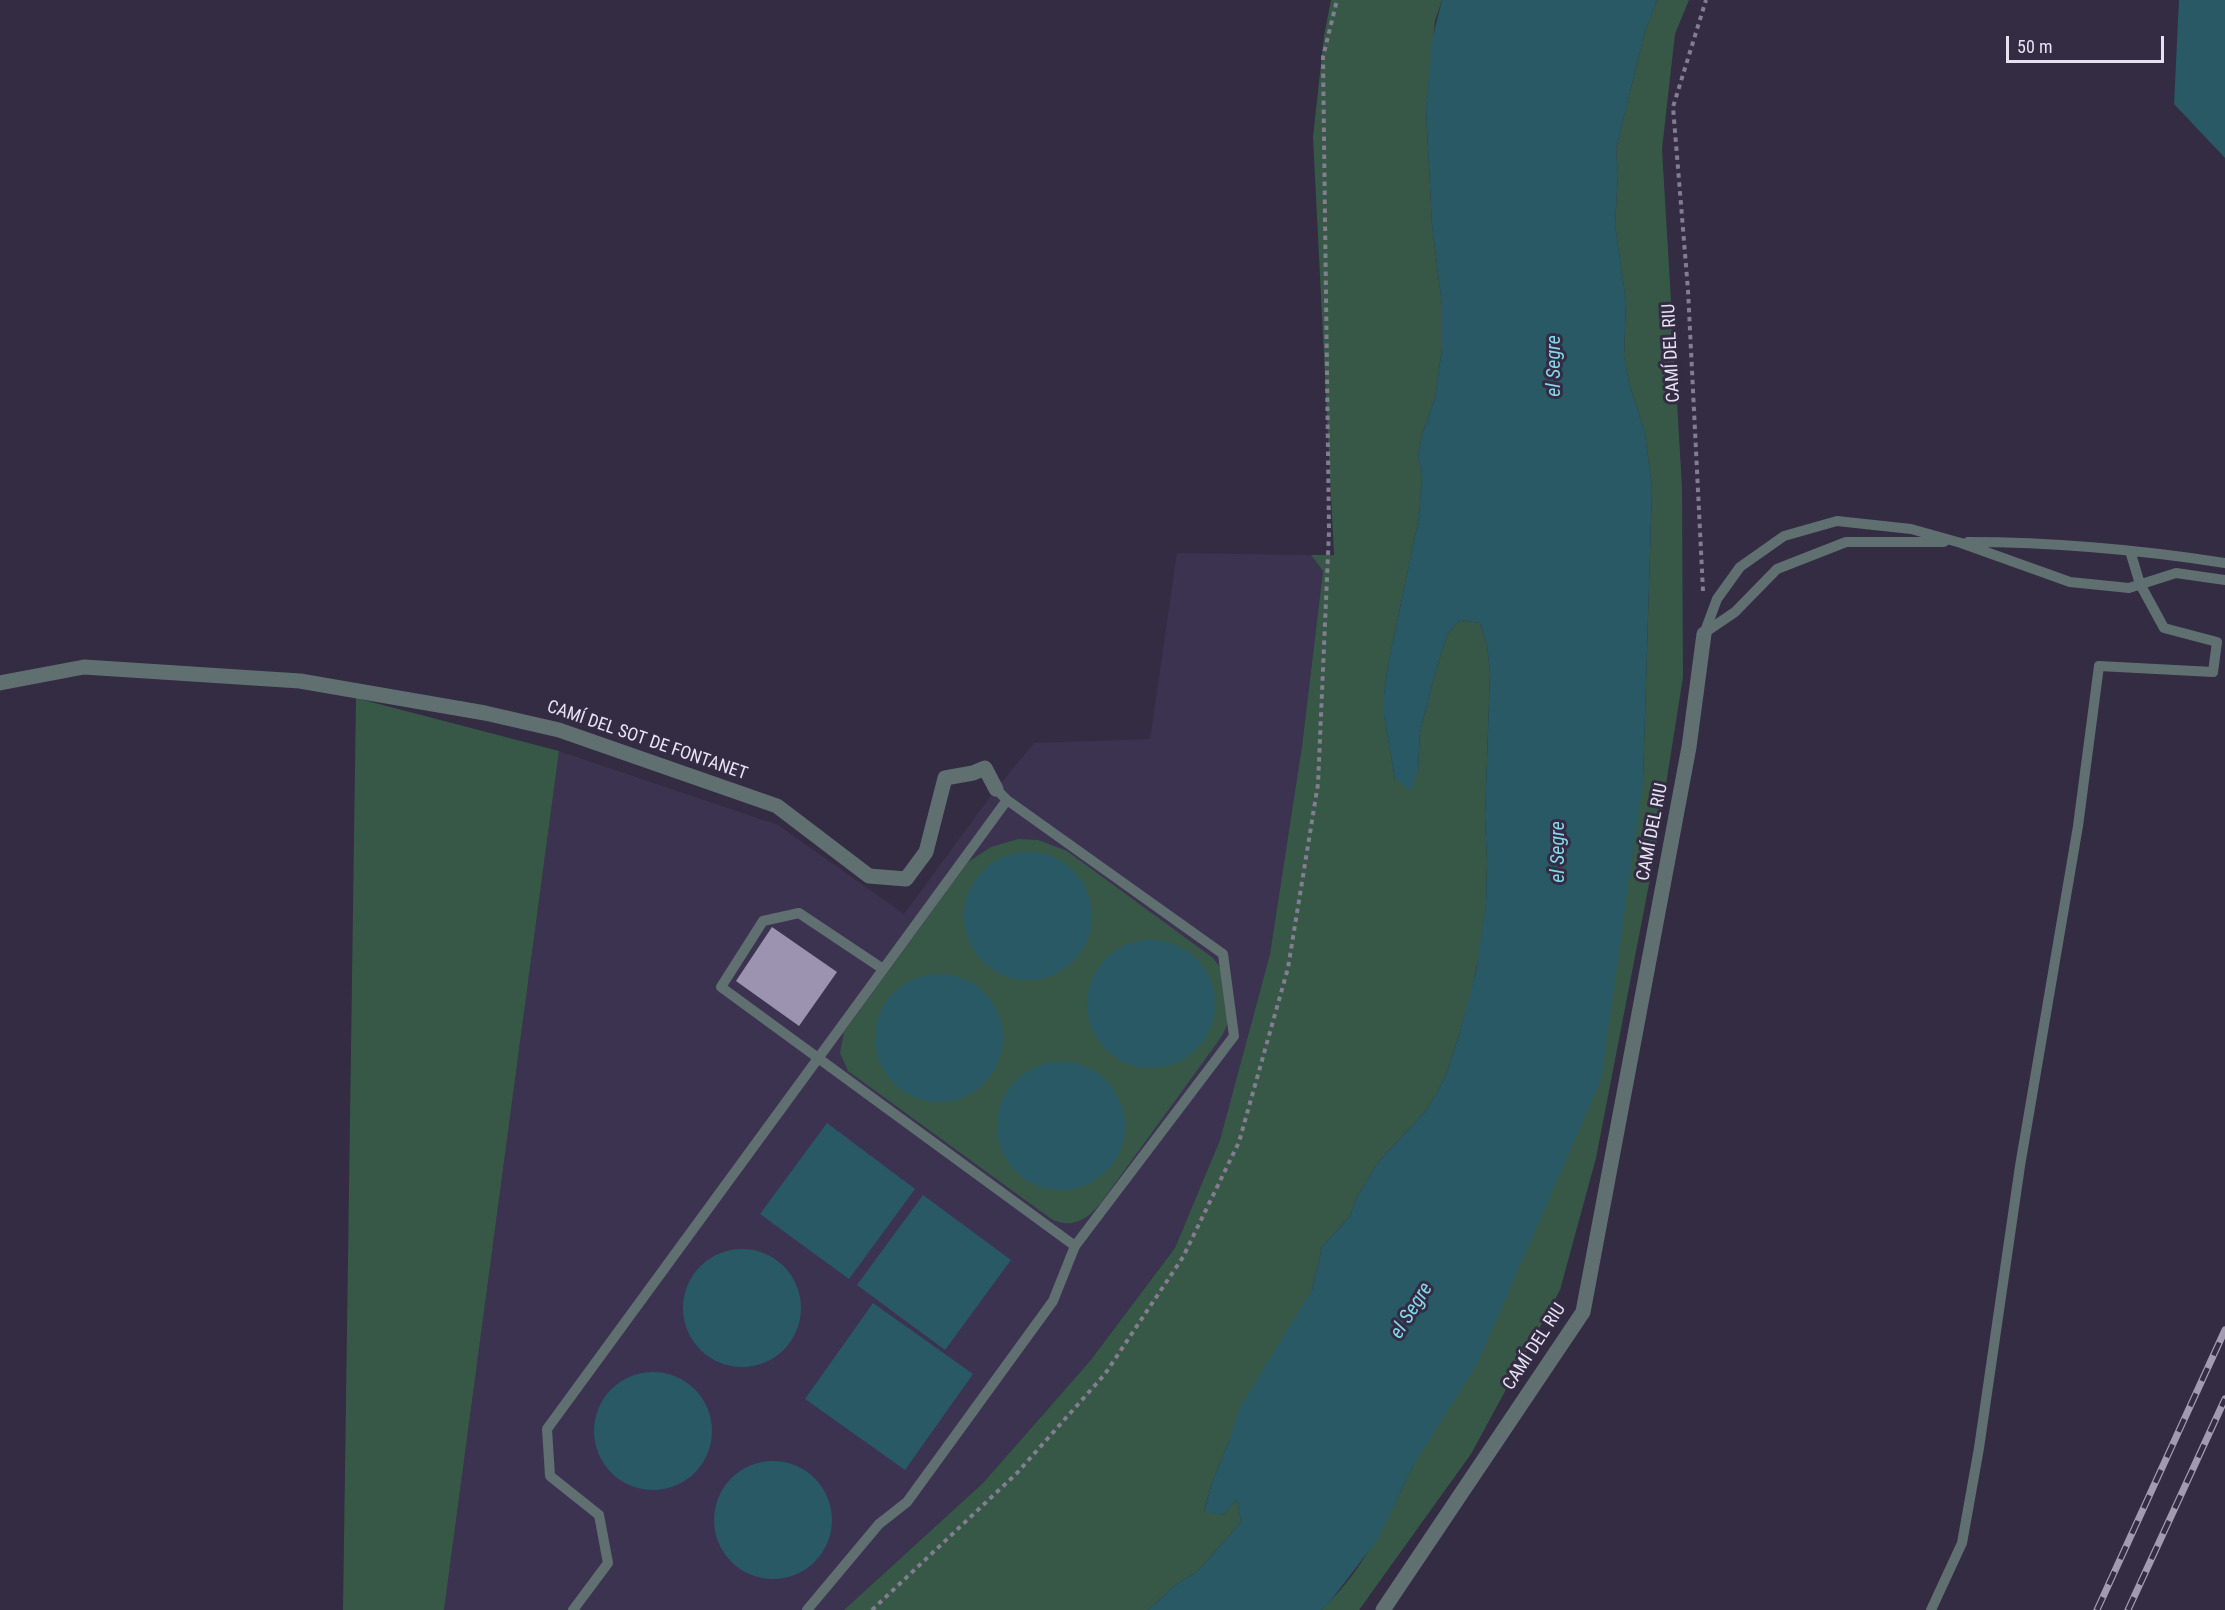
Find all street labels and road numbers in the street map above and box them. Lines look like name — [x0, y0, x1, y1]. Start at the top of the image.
street label: CAMÍ DEL RIU — [1659, 303, 1685, 403]
street label: CAMÍ DEL SOT DE FONTANET — [544, 697, 750, 785]
street label: CAMÍ DEL RIU — [1633, 781, 1673, 883]
street label: CAMÍ DEL RIU — [1499, 1300, 1571, 1394]

